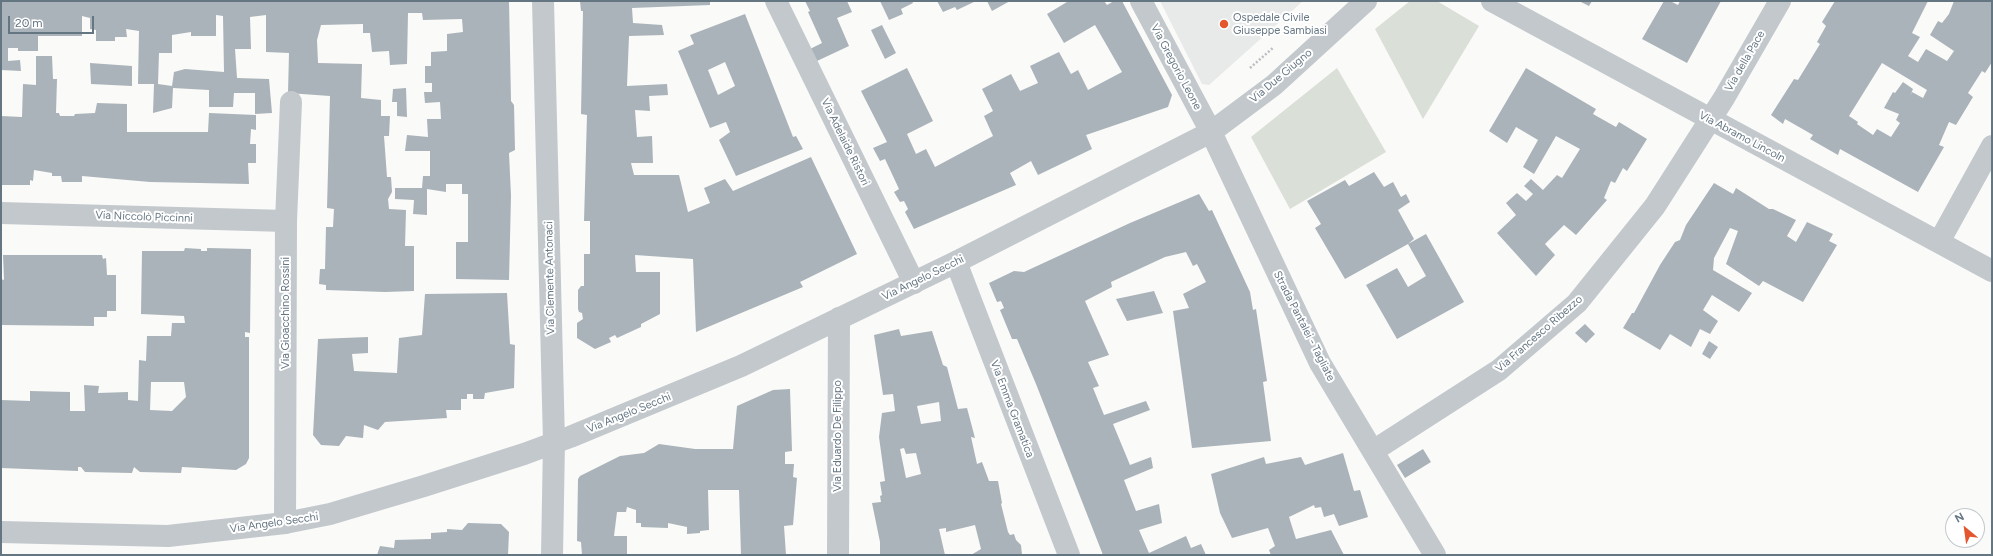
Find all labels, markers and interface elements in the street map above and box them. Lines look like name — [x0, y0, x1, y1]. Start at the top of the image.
scale bar — [10, 8, 96, 34]
place label: Ospedale Civile Giuseppe Sambiasi — [1233, 11, 1327, 37]
text: 20 m — [15, 16, 43, 30]
marker: Ospedale Civile Giuseppe Sambiasi — [1218, 18, 1230, 30]
street label: Via Gregorio Leone — [1148, 22, 1204, 112]
street label: Via della Pace — [1722, 28, 1768, 94]
street label: Via Due Giugno — [1247, 46, 1315, 106]
street label: Via Adelaide Ristori — [818, 96, 872, 188]
street label: Via Abramo Lincoln — [1697, 109, 1787, 165]
street label: Via Niccolò Piccinni — [95, 209, 193, 225]
street label: Via Clemente Antonaci — [542, 221, 558, 335]
street label: Via Angelo Secchi — [880, 252, 966, 304]
street label: Via Gioacchino Rossini — [279, 257, 293, 369]
street label: Strada Pantalei - Tagliate — [1270, 269, 1338, 383]
street label: Via Francesco Ribezzo — [1493, 293, 1585, 375]
street label: Via Emma Gramatica — [987, 359, 1037, 459]
street label: Via Eduardo De Filippo — [831, 380, 845, 492]
street label: Via Angelo Secchi — [585, 390, 673, 436]
north arrow — [1945, 508, 1985, 548]
street label: Via Angelo Secchi — [229, 510, 319, 536]
text: N — [1953, 510, 1966, 526]

